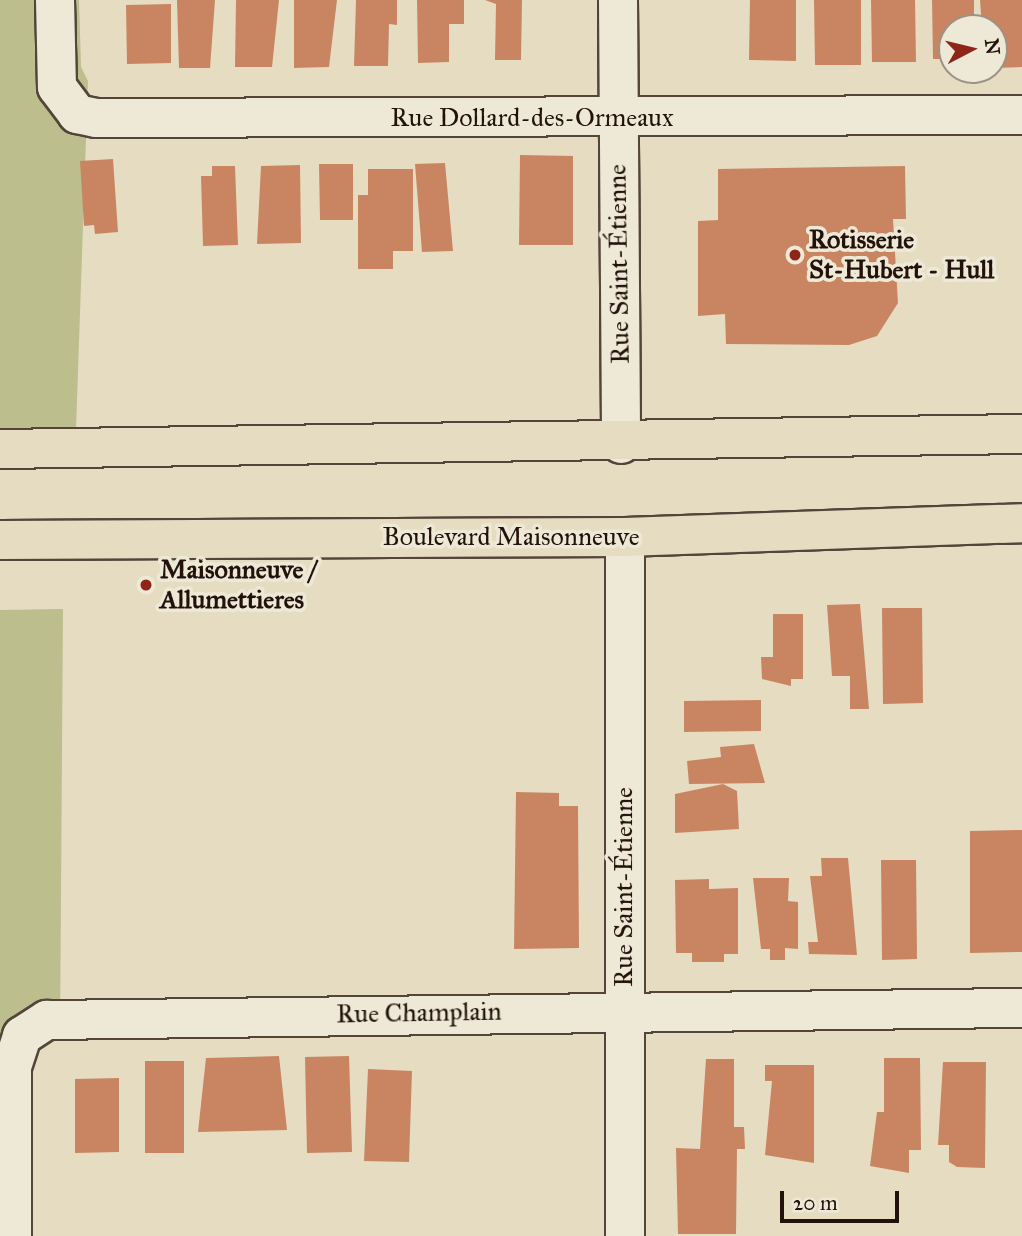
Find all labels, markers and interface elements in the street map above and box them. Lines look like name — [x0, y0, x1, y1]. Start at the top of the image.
north arrow — [938, 14, 1008, 84]
text: N — [980, 37, 1005, 56]
street label: Rue Dollard-des-Ormeaux — [390, 102, 674, 134]
street label: Rue Saint-Étienne — [602, 164, 636, 364]
place label: Rotisserie St-Hubert - Hull — [809, 224, 994, 286]
marker: Rotisserie St-Hubert - Hull — [787, 247, 803, 263]
street label: Boulevard Maisonneuve — [382, 521, 640, 553]
place label: Maisonneuve / Allumettieres — [160, 554, 316, 616]
marker: Maisonneuve / Allumettieres — [138, 577, 154, 593]
street label: Rue Saint-Étienne — [608, 787, 640, 987]
street label: Rue Champlain — [336, 996, 502, 1030]
scale bar — [784, 1176, 903, 1220]
text: 20 m — [793, 1190, 838, 1216]

